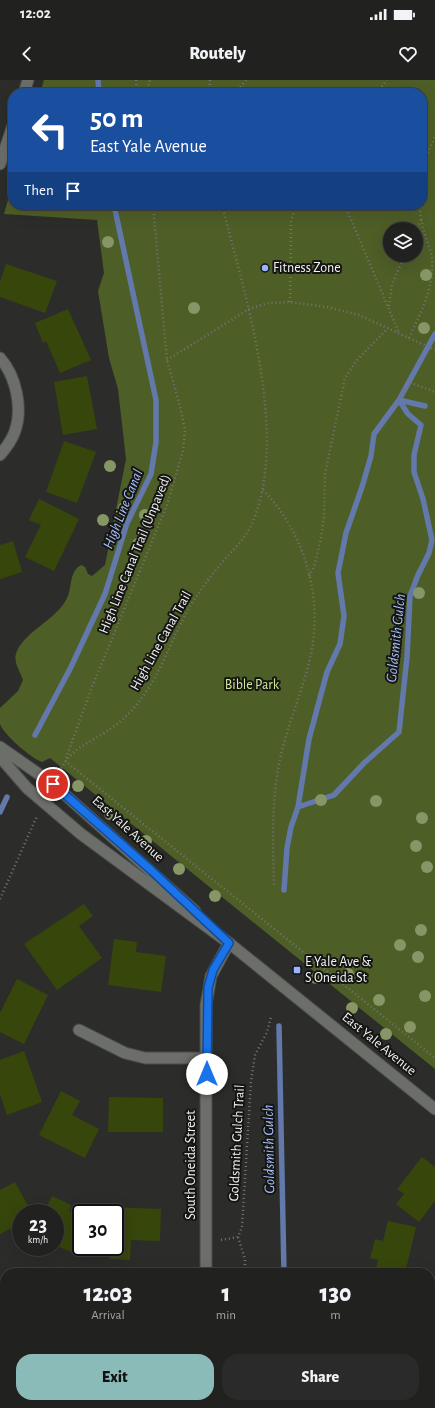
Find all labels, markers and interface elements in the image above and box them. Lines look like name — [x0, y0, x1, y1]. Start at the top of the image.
text: 12:02 — [20, 6, 51, 21]
icon: back — [16, 43, 38, 65]
icon: heart — [397, 43, 419, 65]
text: Routely — [189, 45, 246, 63]
icon: left — [24, 104, 76, 156]
text: 50 m — [90, 105, 144, 133]
text: East Yale Avenue — [90, 138, 207, 156]
icon: arrive — [62, 180, 84, 202]
text: Then — [24, 183, 54, 198]
map controls — [383, 222, 423, 262]
button: layers — [383, 222, 423, 262]
place label: Fitness Zone — [273, 261, 341, 275]
marker: Fitness Zone — [260, 263, 270, 273]
water label: High Line Canal — [100, 467, 146, 551]
street label: High Line Canal Trail (Unpaved) — [97, 472, 173, 636]
street label: High Line Canal Trail — [128, 589, 194, 693]
water label: Goldsmith Gulch — [384, 593, 408, 683]
park label: Bible Park — [225, 678, 280, 692]
pin — [36, 767, 70, 801]
icon: arrive — [42, 773, 64, 795]
street label: East Yale Avenue — [90, 793, 166, 865]
place label: E Yale Ave & S Oneida St — [305, 955, 372, 985]
marker: E Yale Ave & S Oneida St — [292, 965, 302, 975]
street label: East Yale Avenue — [339, 1010, 419, 1078]
position arrow — [186, 1053, 228, 1095]
street label: Goldsmith Gulch Trail — [227, 1084, 247, 1202]
water label: Goldsmith Gulch — [261, 1104, 277, 1194]
street label: South Oneida Street — [184, 1110, 198, 1220]
speed limit sign: 30 — [72, 1204, 124, 1256]
text: 23 — [29, 1215, 47, 1235]
text: km/h — [28, 1235, 48, 1245]
text: 12:03 — [84, 1282, 132, 1306]
text: 1 — [222, 1282, 230, 1306]
text: 130 — [320, 1282, 351, 1306]
text: Arrival — [91, 1309, 125, 1322]
text: min — [216, 1309, 236, 1322]
text: m — [330, 1309, 341, 1322]
button: Exit — [16, 1354, 214, 1400]
button: Share — [222, 1354, 419, 1400]

